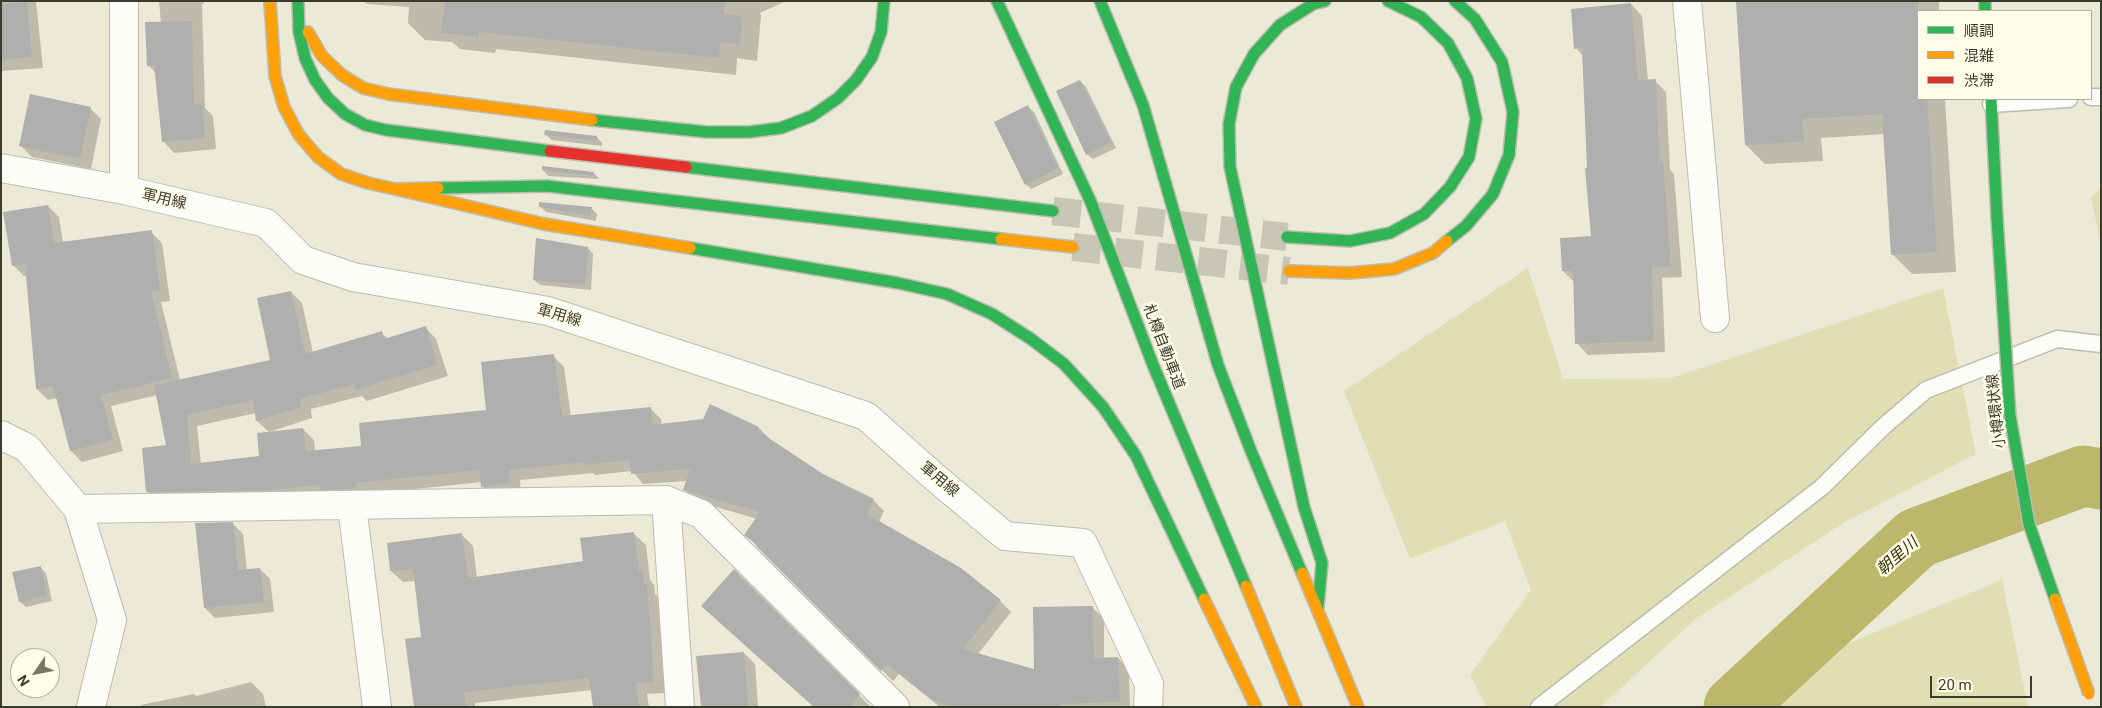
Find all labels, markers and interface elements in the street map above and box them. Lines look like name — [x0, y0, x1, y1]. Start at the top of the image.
legend — [1917, 10, 2092, 100]
text: 順調 — [1964, 22, 1994, 40]
text: 混雑 — [1964, 47, 1994, 65]
text: 渋滞 — [1964, 72, 1994, 90]
street label: 軍用線 — [140, 186, 188, 214]
street label: 軍用線 — [535, 301, 583, 331]
street label: 札樽自動車道 — [1138, 302, 1188, 392]
street label: 小樽環状線 — [1984, 373, 2010, 449]
street label: 軍用線 — [916, 459, 962, 501]
water label: 朝里川 — [1874, 534, 1922, 580]
north arrow — [10, 648, 60, 698]
scale bar — [1932, 666, 2034, 698]
text: N — [14, 672, 33, 689]
text: 20 m — [1938, 676, 1972, 694]

